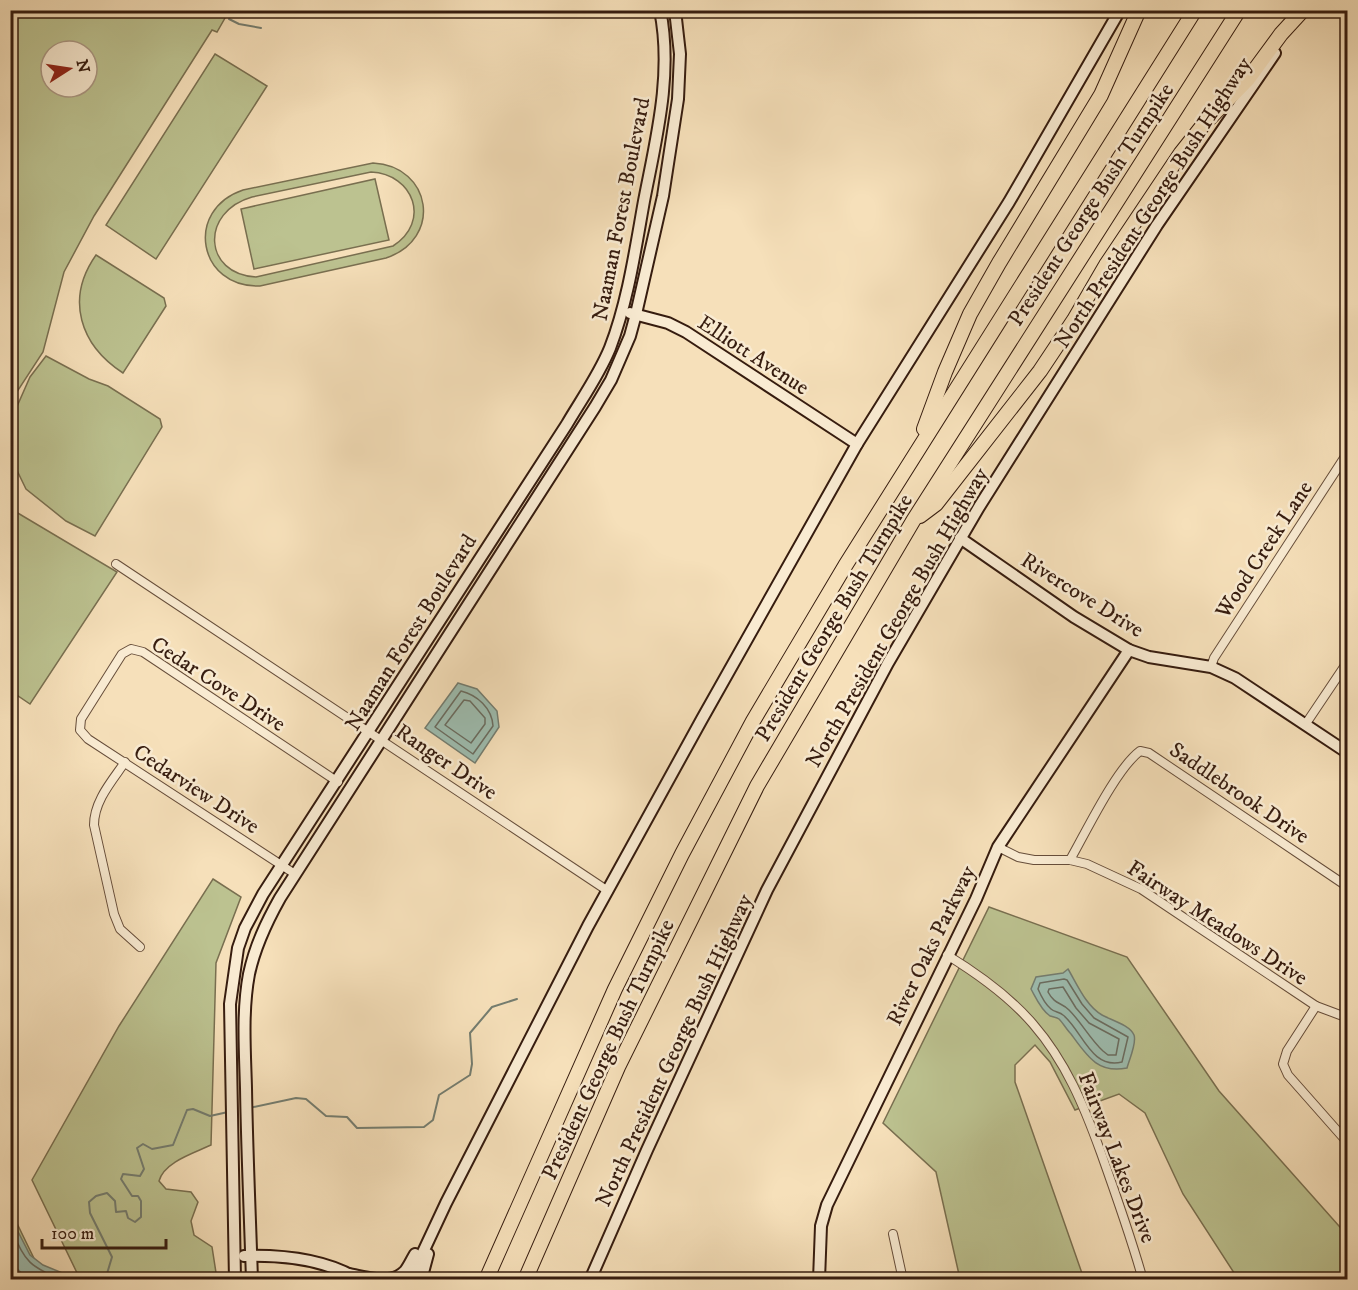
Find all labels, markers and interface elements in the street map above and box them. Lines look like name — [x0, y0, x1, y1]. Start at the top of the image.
north arrow — [39, 39, 99, 99]
street label: North President George Bush Highway — [1049, 52, 1258, 354]
text: N — [72, 58, 94, 75]
street label: President George Bush Turnpike — [1003, 78, 1180, 331]
street label: Naaman Forest Boulevard — [587, 95, 656, 323]
street label: Elliott Avenue — [692, 309, 814, 401]
street label: North President George Bush Highway — [800, 462, 995, 773]
street label: Wood Creek Lane — [1209, 476, 1319, 624]
street label: President George Bush Turnpike — [750, 489, 919, 747]
street label: Naaman Forest Boulevard — [340, 529, 483, 736]
street label: Rivercove Drive — [1016, 547, 1149, 644]
street label: Cedar Cove Drive — [146, 631, 290, 738]
street label: Ranger Drive — [390, 718, 502, 806]
street label: Saddlebrook Drive — [1164, 737, 1314, 850]
street label: Cedarview Drive — [128, 739, 264, 840]
street label: Fairway Meadows Drive — [1122, 855, 1312, 992]
street label: River Oaks Parkway — [881, 861, 982, 1030]
street label: North President George Bush Highway — [590, 889, 759, 1211]
street label: President George Bush Turnpike — [536, 915, 681, 1184]
street label: Fairway Lakes Drive — [1072, 1068, 1162, 1247]
scale bar — [42, 1212, 166, 1250]
text: 100 m — [51, 1223, 94, 1245]

